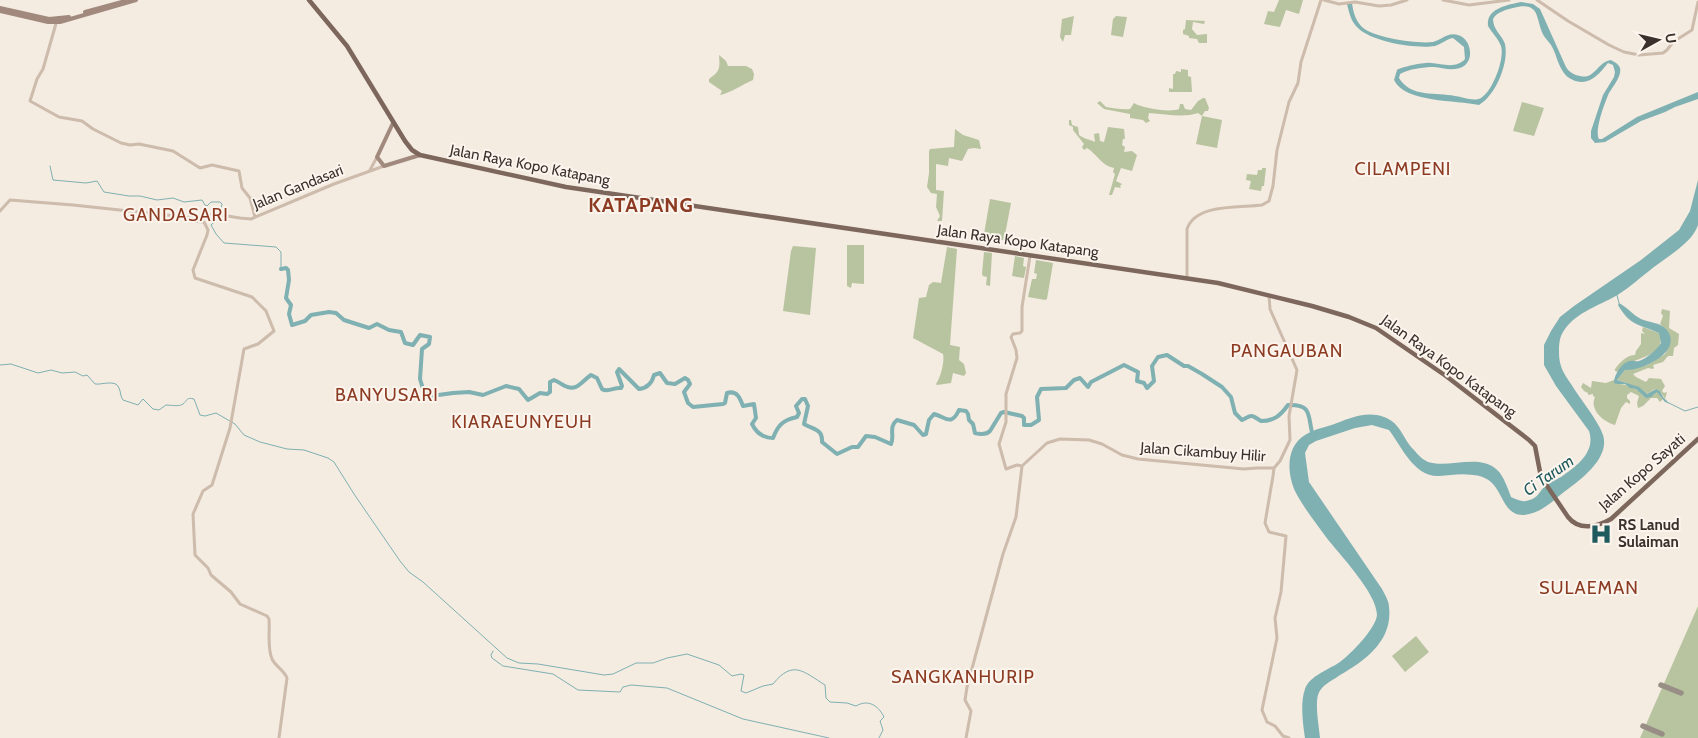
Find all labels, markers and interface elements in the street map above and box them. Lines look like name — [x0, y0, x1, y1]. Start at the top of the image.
north arrow — [1633, 15, 1683, 65]
text: U — [1661, 32, 1680, 44]
street label: Jalan Raya Kopo Katapang — [447, 140, 612, 189]
district label: CILAMPENI — [1355, 158, 1451, 180]
street label: Jalan Gandasari — [249, 161, 346, 214]
district label: KATAPANG — [588, 193, 694, 217]
district label: GANDASARI — [123, 204, 229, 226]
street label: Jalan Raya Kopo Katapang — [935, 221, 1100, 261]
street label: Jalan Raya Kopo Katapang — [1377, 310, 1521, 421]
district label: PANGAUBAN — [1231, 340, 1343, 362]
district label: BANYUSARI — [335, 384, 439, 406]
district label: KIARAEUNYEUH — [451, 411, 593, 433]
street label: Jalan Kopo Sayati — [1595, 430, 1689, 515]
street label: Jalan Cikambuy Hilir — [1139, 439, 1266, 465]
water label: Ci Tarum — [1519, 451, 1577, 500]
place label: RS Lanud Sulaiman — [1618, 516, 1680, 551]
hospital icon: RS Lanud Sulaiman — [1588, 521, 1614, 547]
district label: SULAEMAN — [1539, 577, 1639, 599]
district label: SANGKANHURIP — [891, 666, 1035, 688]

